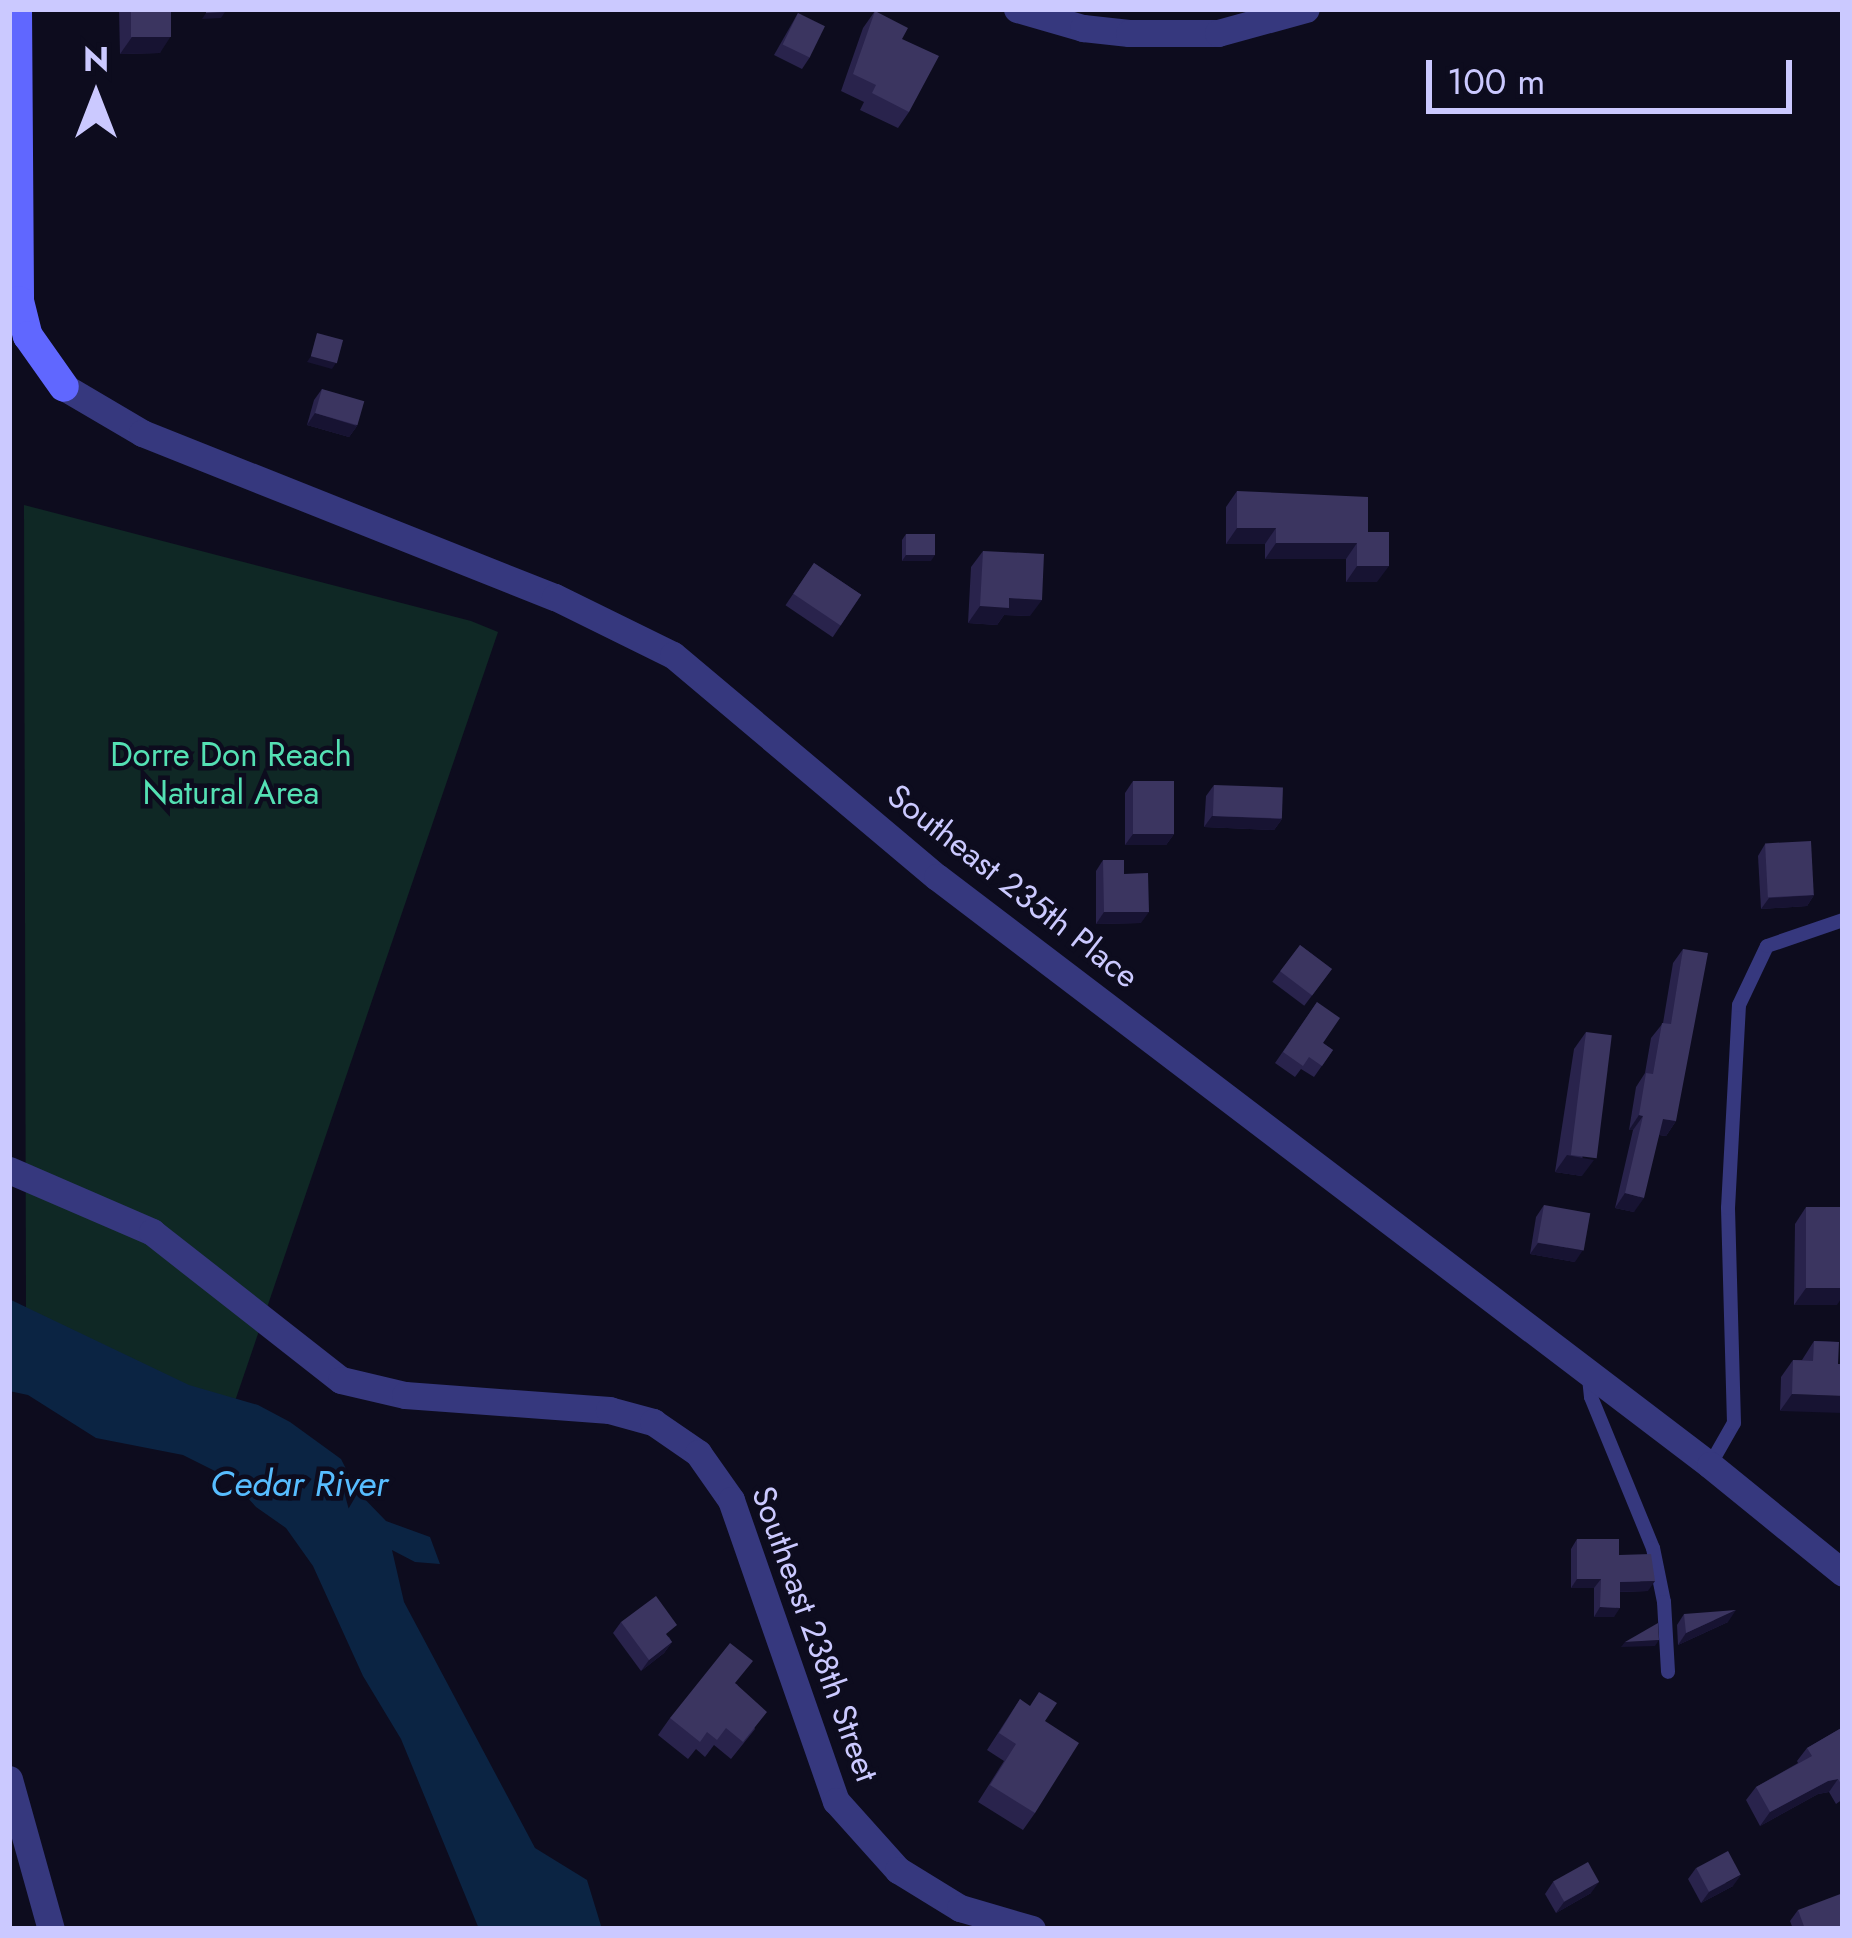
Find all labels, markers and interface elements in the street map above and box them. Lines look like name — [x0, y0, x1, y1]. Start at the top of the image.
north arrow — [36, 36, 156, 156]
text: N — [83, 36, 109, 83]
scale bar — [1432, 36, 1798, 110]
text: 100 m — [1447, 55, 1545, 107]
park label: Dorre Don Reach Natural Area — [110, 735, 352, 813]
street label: Southeast 235th Place — [880, 776, 1146, 996]
water label: Cedar River — [210, 1462, 388, 1506]
street label: Southeast 238th Street — [743, 1481, 887, 1787]

